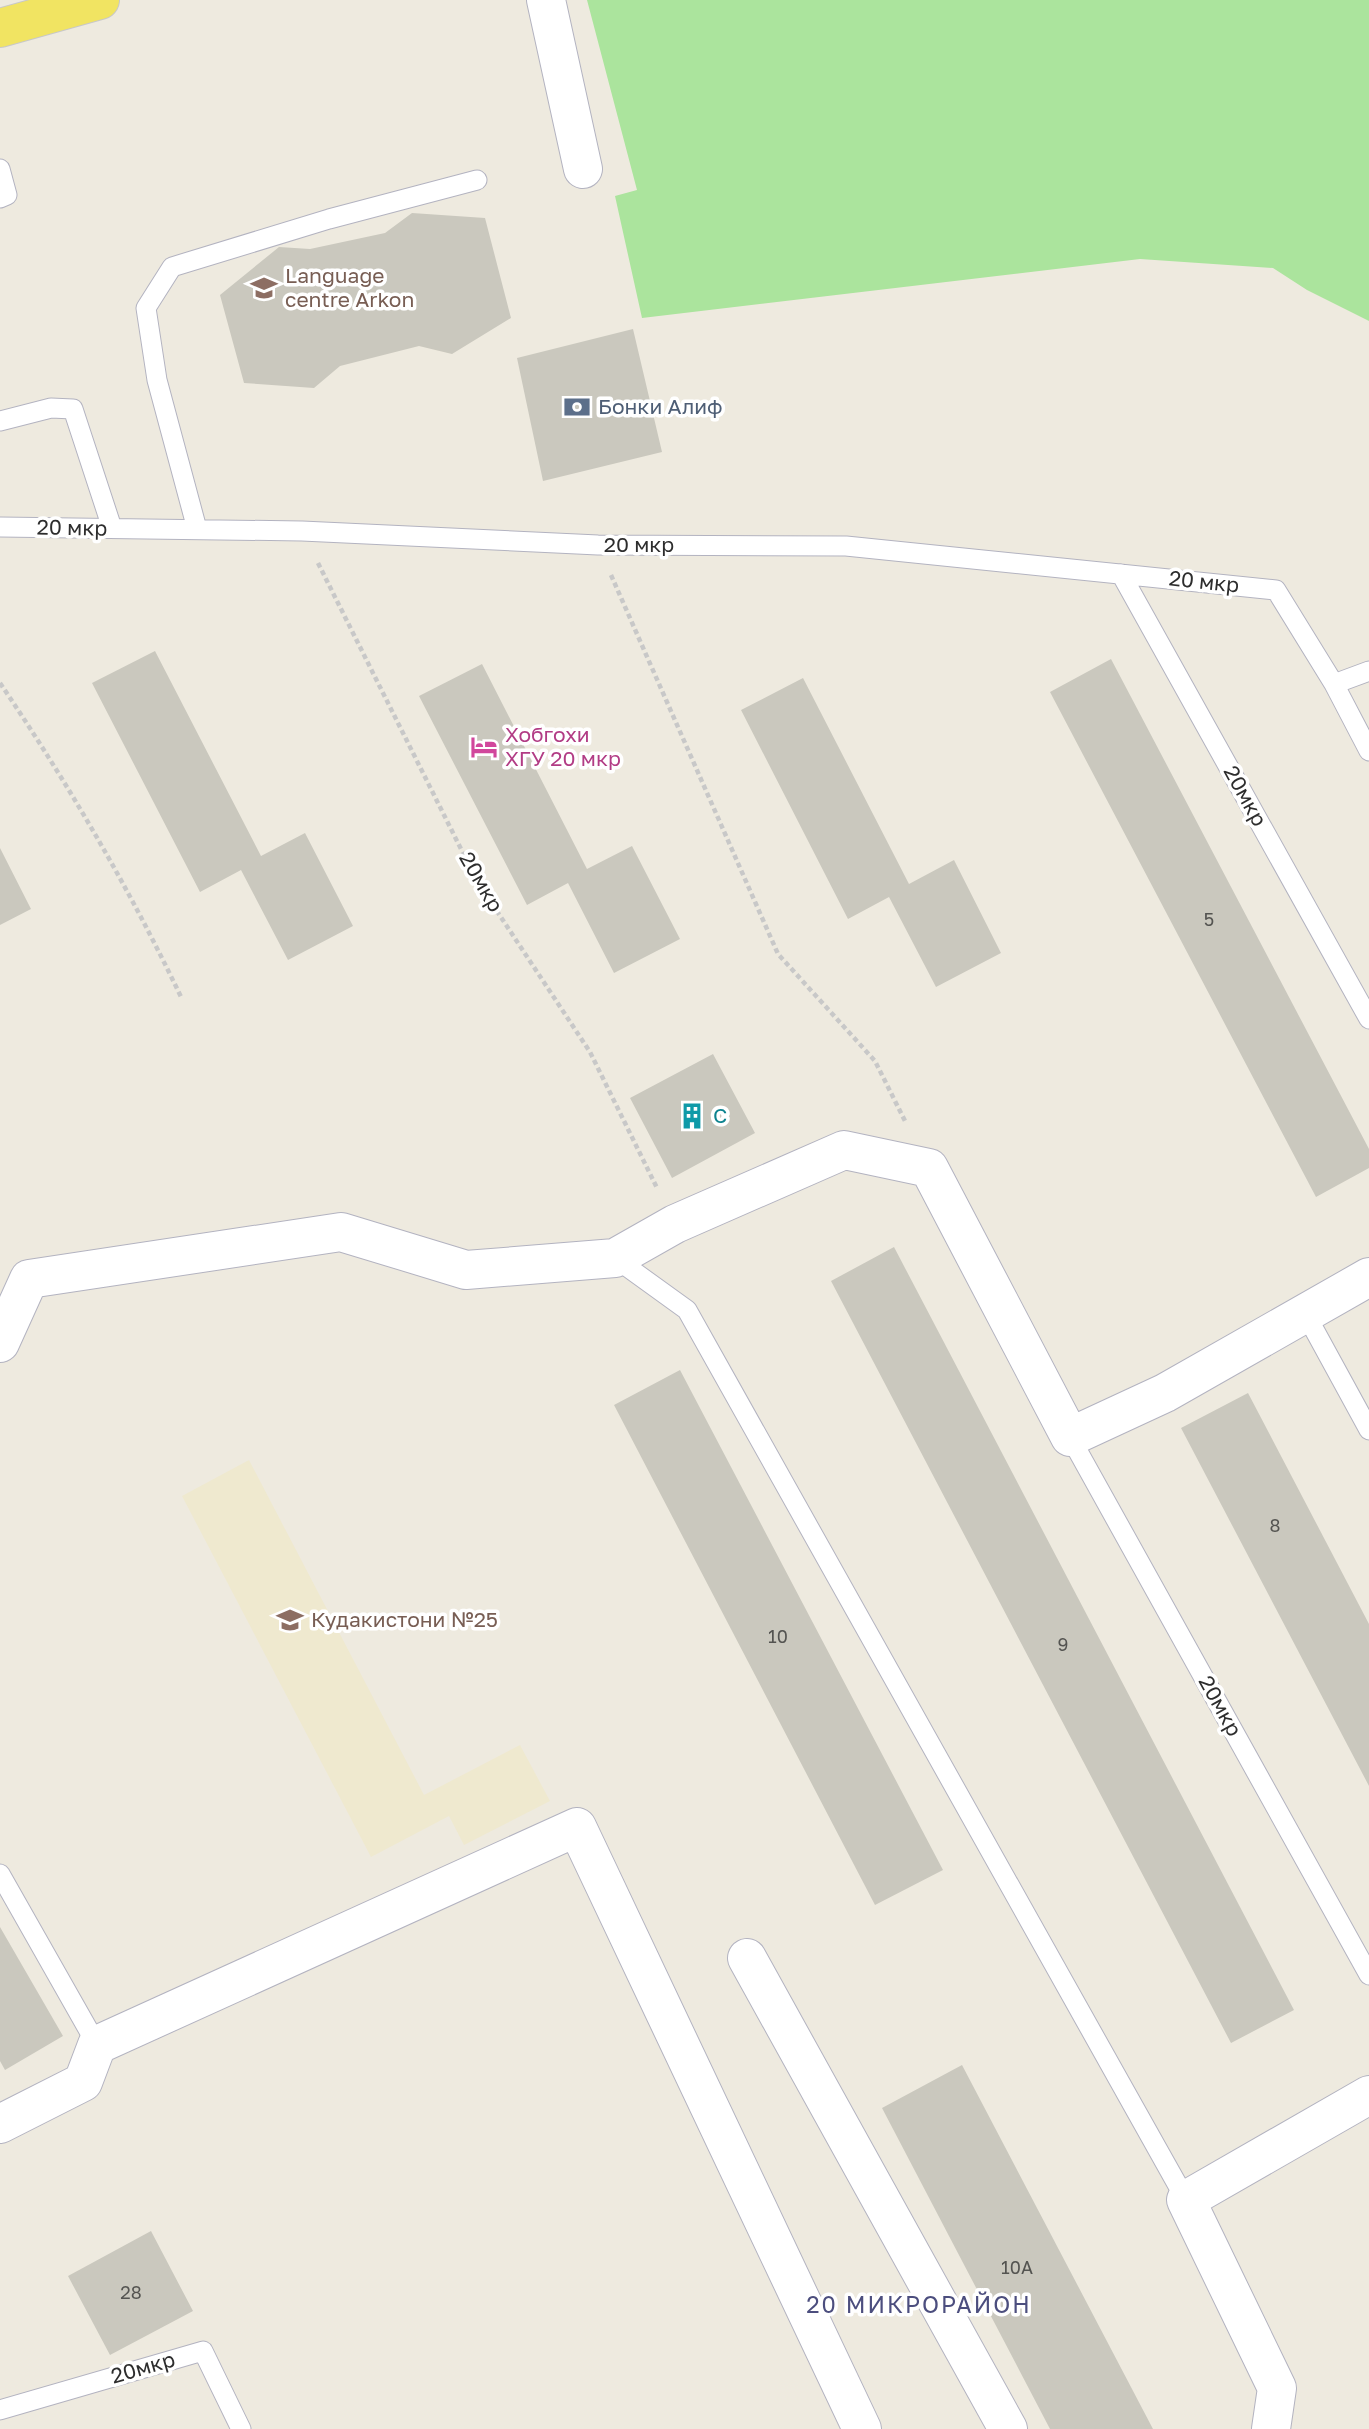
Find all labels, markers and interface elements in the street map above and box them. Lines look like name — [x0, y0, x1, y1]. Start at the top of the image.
place label: Language centre Arkon — [285, 262, 414, 312]
school or university icon: Language centre Arkon — [249, 273, 279, 303]
bank icon: Бонки Алиф — [562, 392, 592, 422]
place label: Бонки Алиф — [598, 393, 723, 419]
street label: 20 мкр — [37, 513, 108, 541]
street label: 20 мкр — [604, 531, 674, 557]
street label: 20 мкр — [1168, 564, 1241, 598]
place label: Хобгохи ХГУ 20 мкр — [505, 721, 621, 771]
hotel icon: Хобгохи ХГУ 20 мкр — [469, 732, 499, 762]
street label: 20мкр — [1219, 761, 1273, 830]
street label: 20мкр — [454, 847, 509, 916]
house number: 5 — [1204, 908, 1214, 930]
building icon: С — [677, 1101, 707, 1131]
place label: С — [713, 1102, 727, 1128]
house number: 8 — [1270, 1514, 1280, 1536]
school or university icon: Кудакистони №25 — [275, 1605, 305, 1635]
place label: Кудакистони №25 — [311, 1606, 498, 1632]
house number: 10 — [768, 1625, 788, 1647]
house number: 9 — [1058, 1633, 1068, 1655]
street label: 20мкр — [1194, 1671, 1248, 1740]
house number: 10А — [1001, 2256, 1033, 2278]
house number: 28 — [120, 2281, 142, 2303]
district label: 20 МИКРОРАЙОН — [806, 2290, 1032, 2318]
street label: 20мкр — [108, 2346, 178, 2389]

